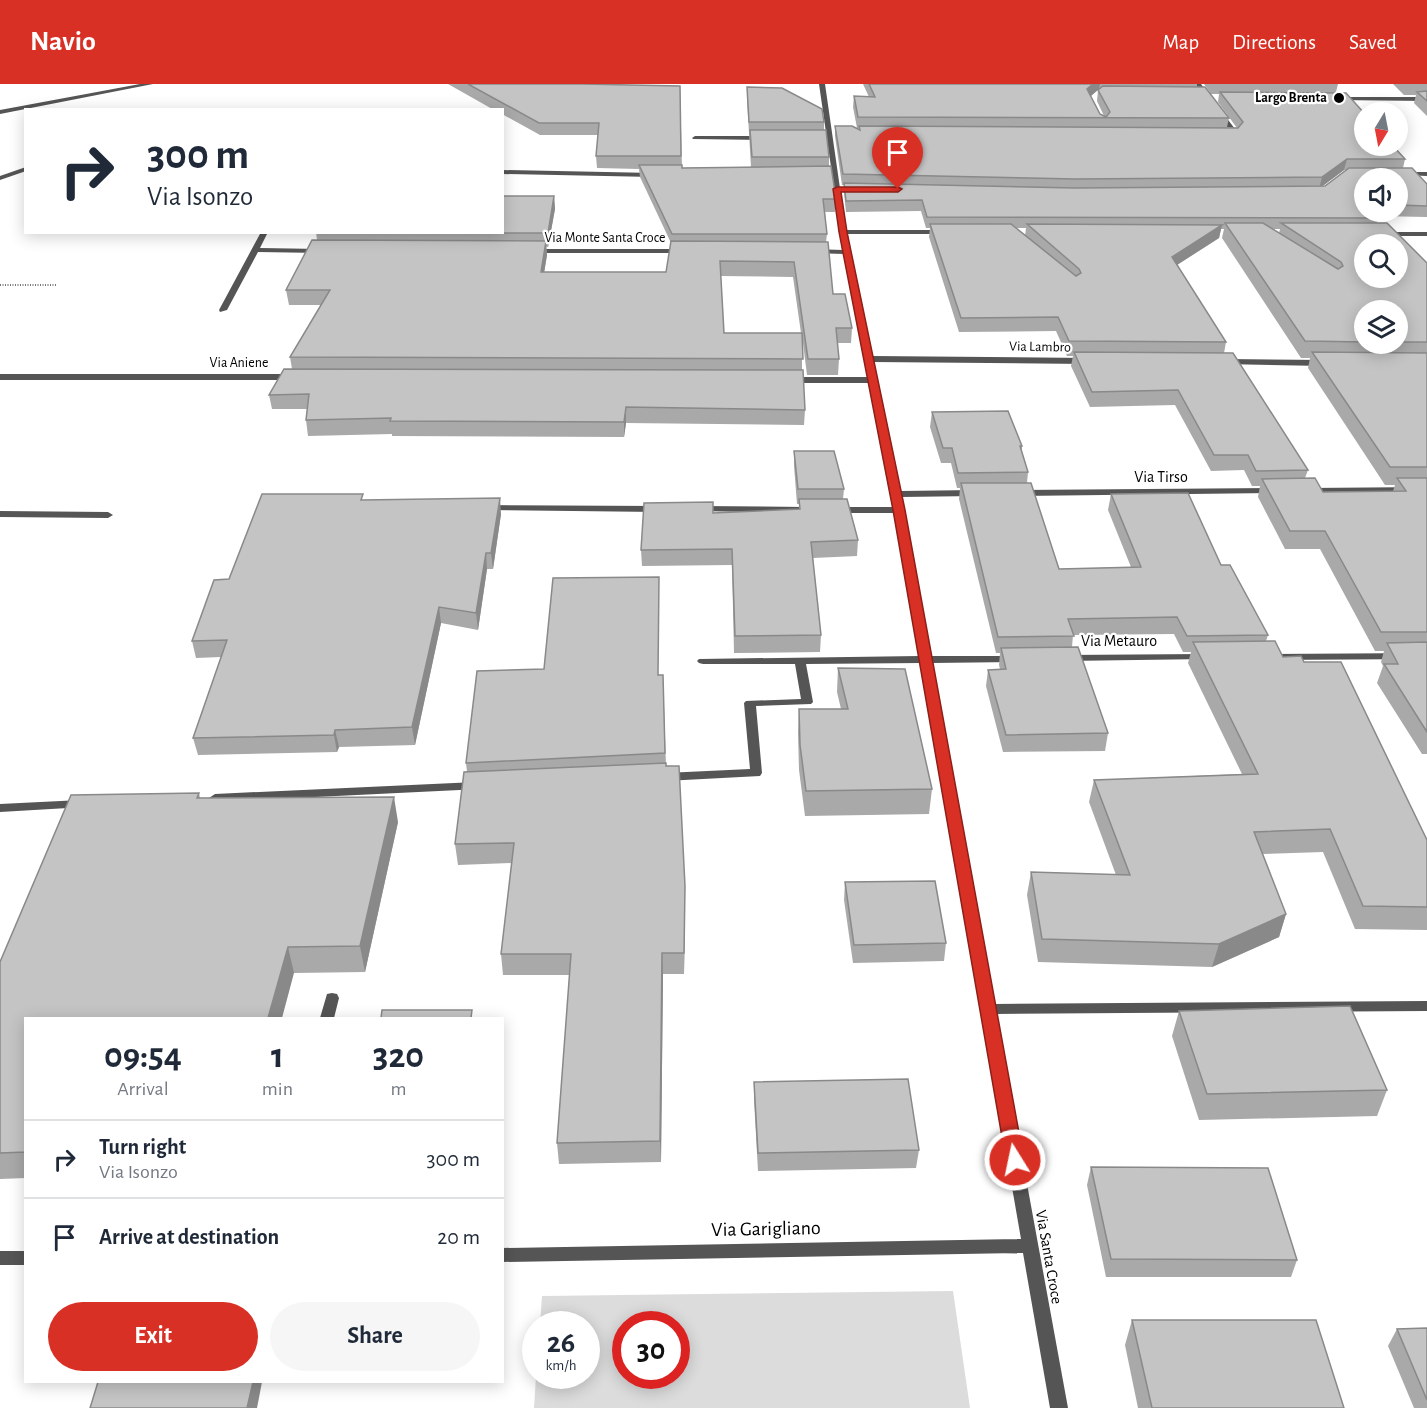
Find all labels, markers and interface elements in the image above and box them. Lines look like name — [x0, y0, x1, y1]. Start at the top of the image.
text: Navio — [30, 28, 96, 56]
text: Map — [1163, 32, 1199, 53]
text: Directions — [1232, 32, 1316, 53]
text: Saved — [1349, 32, 1397, 53]
place label: Largo Brenta — [1255, 91, 1327, 105]
marker: Largo Brenta — [1332, 91, 1346, 105]
north arrow — [1354, 102, 1408, 156]
map controls — [1354, 102, 1408, 354]
pin — [872, 127, 923, 189]
icon: right — [48, 132, 126, 210]
text: 300 m — [147, 134, 249, 176]
icon: arrive — [881, 136, 914, 169]
button: sound — [1354, 168, 1408, 222]
text: Via Isonzo — [147, 183, 253, 210]
street label: Via Monte Santa Croce — [544, 231, 666, 245]
button: search — [1354, 234, 1408, 288]
button: layers — [1354, 300, 1408, 354]
street label: Via Lambro — [1009, 339, 1071, 355]
street label: Via Aniene — [210, 356, 268, 370]
street label: Via Tirso — [1134, 469, 1188, 485]
street label: Via Metauro — [1081, 633, 1157, 649]
text: 09:54 — [104, 1038, 182, 1074]
text: 1 — [271, 1038, 284, 1074]
text: 320 — [373, 1038, 424, 1074]
text: Arrival — [117, 1079, 169, 1099]
text: min — [262, 1079, 293, 1099]
text: m — [390, 1079, 406, 1099]
position arrow — [983, 1128, 1047, 1192]
text: Turn right — [99, 1136, 186, 1158]
icon: right — [48, 1143, 81, 1176]
text: 300 m — [426, 1148, 480, 1170]
text: Via Isonzo — [99, 1162, 178, 1182]
street label: Via Santa Croce — [1033, 1209, 1065, 1305]
street label: Via Garigliano — [711, 1218, 821, 1240]
icon: arrive — [48, 1221, 81, 1254]
text: Arrive at destination — [99, 1226, 279, 1248]
text: 20 m — [437, 1226, 480, 1248]
button: Exit — [48, 1302, 258, 1371]
button: Share — [270, 1302, 480, 1371]
speed limit sign: 30 — [612, 1311, 690, 1389]
text: 26 — [547, 1328, 575, 1358]
text: km/h — [546, 1358, 576, 1373]

